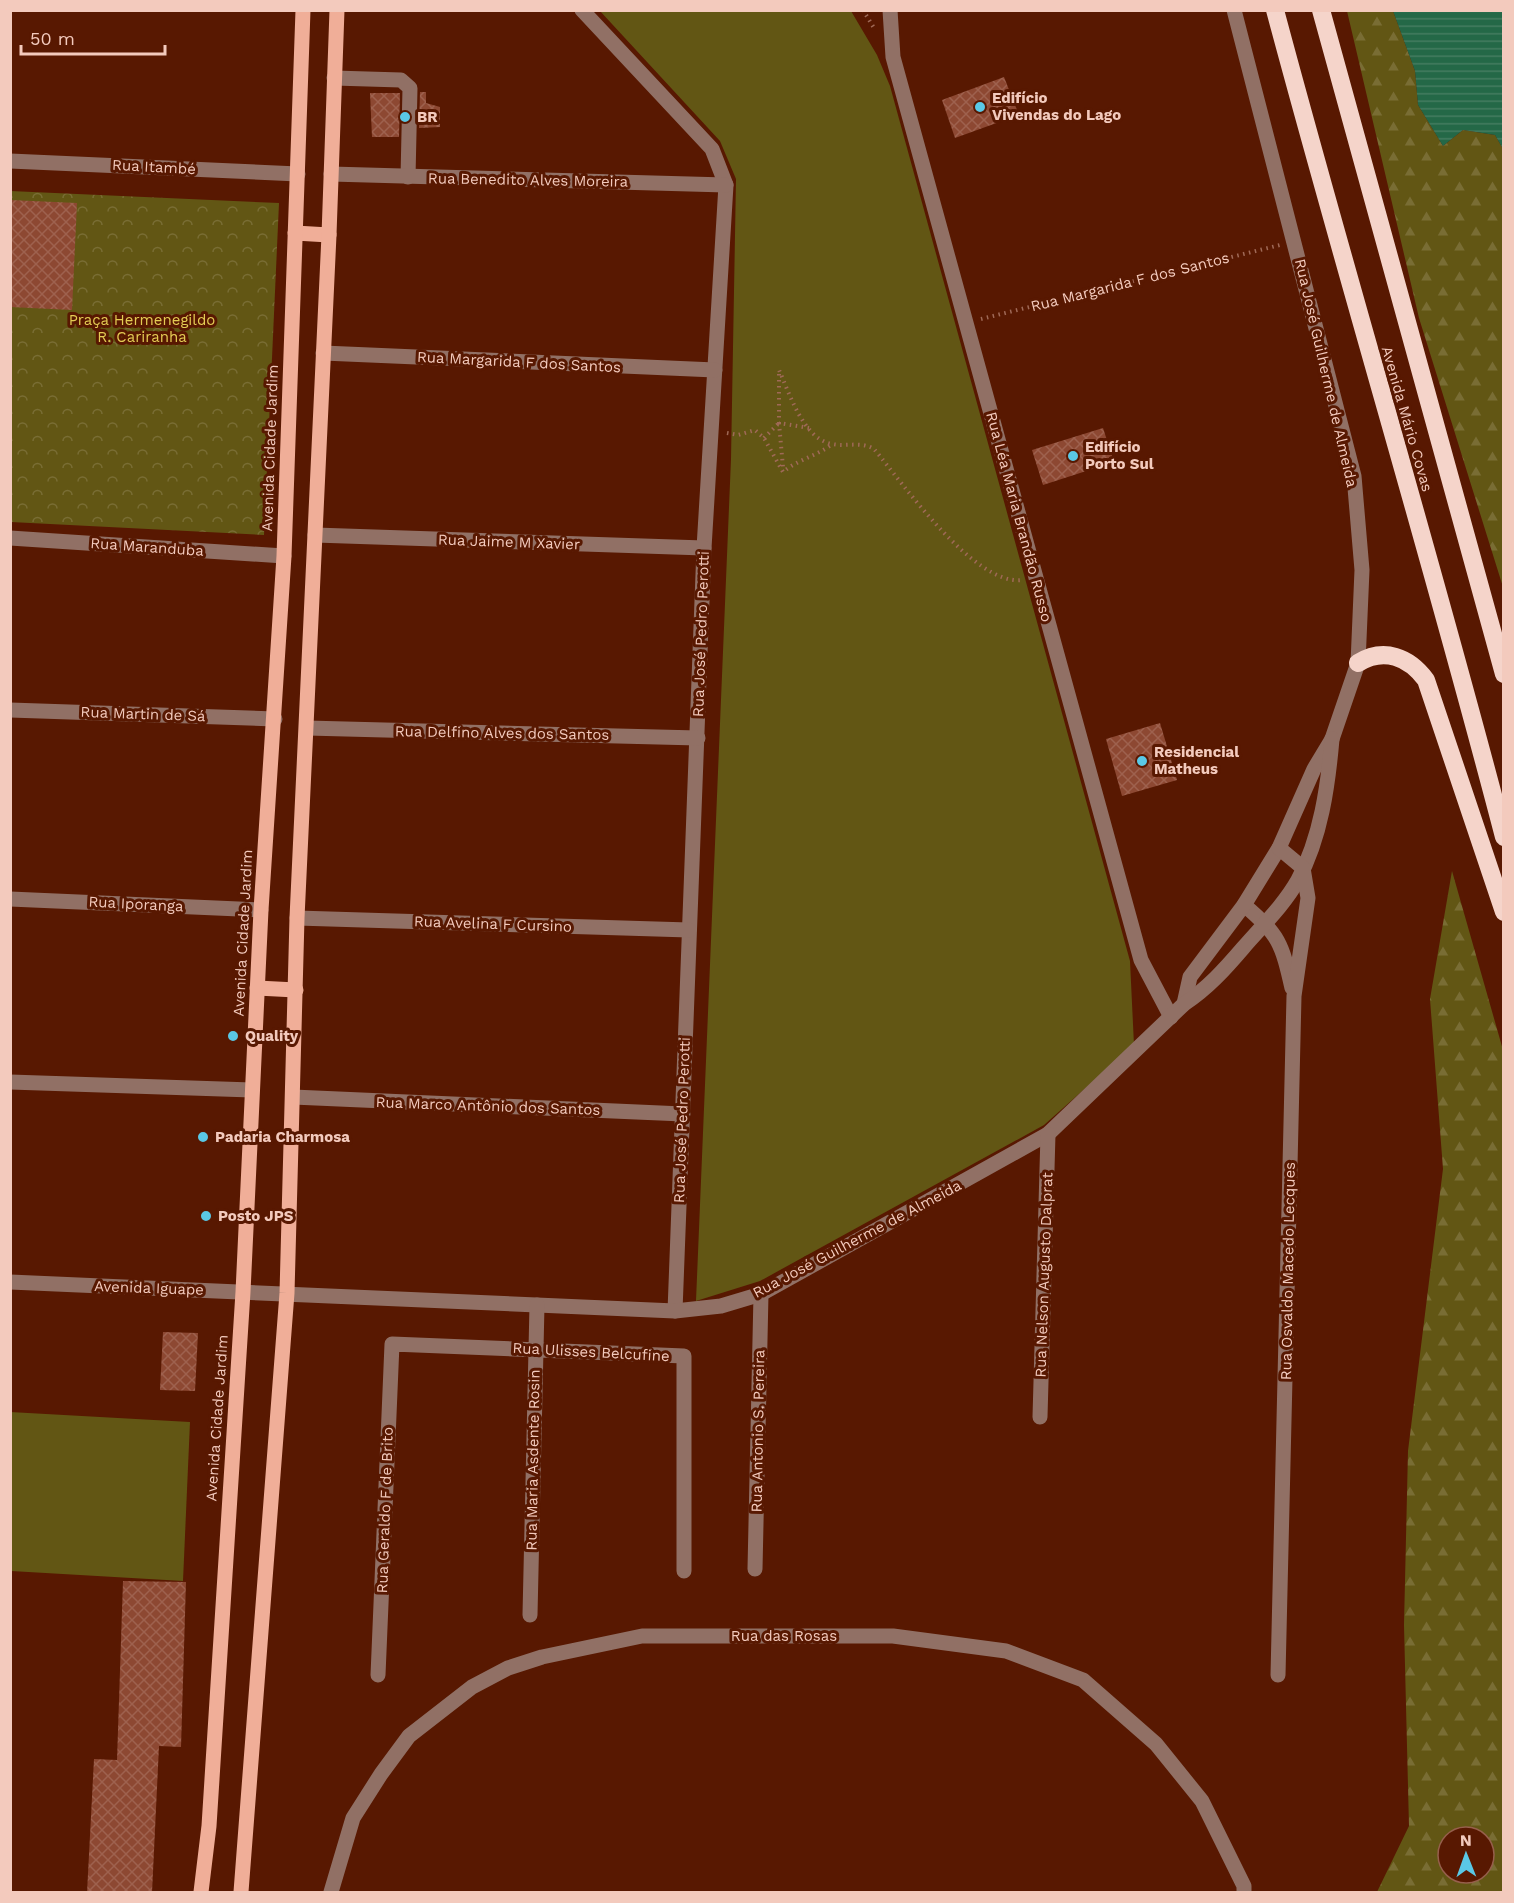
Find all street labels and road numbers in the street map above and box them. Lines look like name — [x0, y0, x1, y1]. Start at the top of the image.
street label: Rua Itambé — [112, 156, 196, 178]
street label: Rua Benedito Alves Moreira — [428, 169, 629, 191]
street label: Rua Margarida F dos Santos — [1029, 249, 1231, 315]
street label: Rua José Guilherme de Almeida — [1291, 257, 1361, 489]
street label: Avenida Mário Covas — [1378, 344, 1436, 494]
street label: Rua Margarida F dos Santos — [417, 348, 622, 376]
street label: Avenida Cidade Jardim — [258, 364, 282, 532]
street label: Rua Léa Maria Brandão Russo — [982, 410, 1056, 624]
street label: Rua Jaime M Xavier — [438, 531, 580, 553]
street label: Rua Maranduba — [90, 534, 205, 560]
street label: Rua José Pedro Perotti — [689, 551, 713, 717]
street label: Rua Martin de Sá — [80, 703, 206, 725]
street label: Rua Delfino Alves dos Santos — [395, 722, 609, 744]
street label: Avenida Cidade Jardim — [230, 849, 256, 1017]
street label: Rua Iporanga — [88, 893, 185, 916]
street label: Rua Avelina F Cursino — [414, 912, 572, 936]
street label: Rua José Pedro Perotti — [670, 1037, 694, 1203]
street label: Rua Marco Antônio dos Santos — [375, 1093, 601, 1119]
street label: Rua Osvaldo Macedo Lecques — [1277, 1162, 1299, 1380]
street label: Rua Nelson Augusto Dalprat — [1031, 1171, 1057, 1378]
street label: Rua José Guilherme de Almeida — [750, 1176, 965, 1302]
street label: Avenida Iguape — [94, 1277, 204, 1299]
street label: Avenida Cidade Jardim — [202, 1334, 232, 1502]
street label: Rua Ulisses Belcufine — [512, 1339, 670, 1365]
street label: Rua Antonio S. Pereira — [748, 1349, 768, 1513]
street label: Rua Maria Asdente Rosin — [522, 1369, 544, 1551]
street label: Rua Geraldo F de Brito — [373, 1426, 397, 1594]
street label: Rua das Rosas — [731, 1627, 837, 1645]

